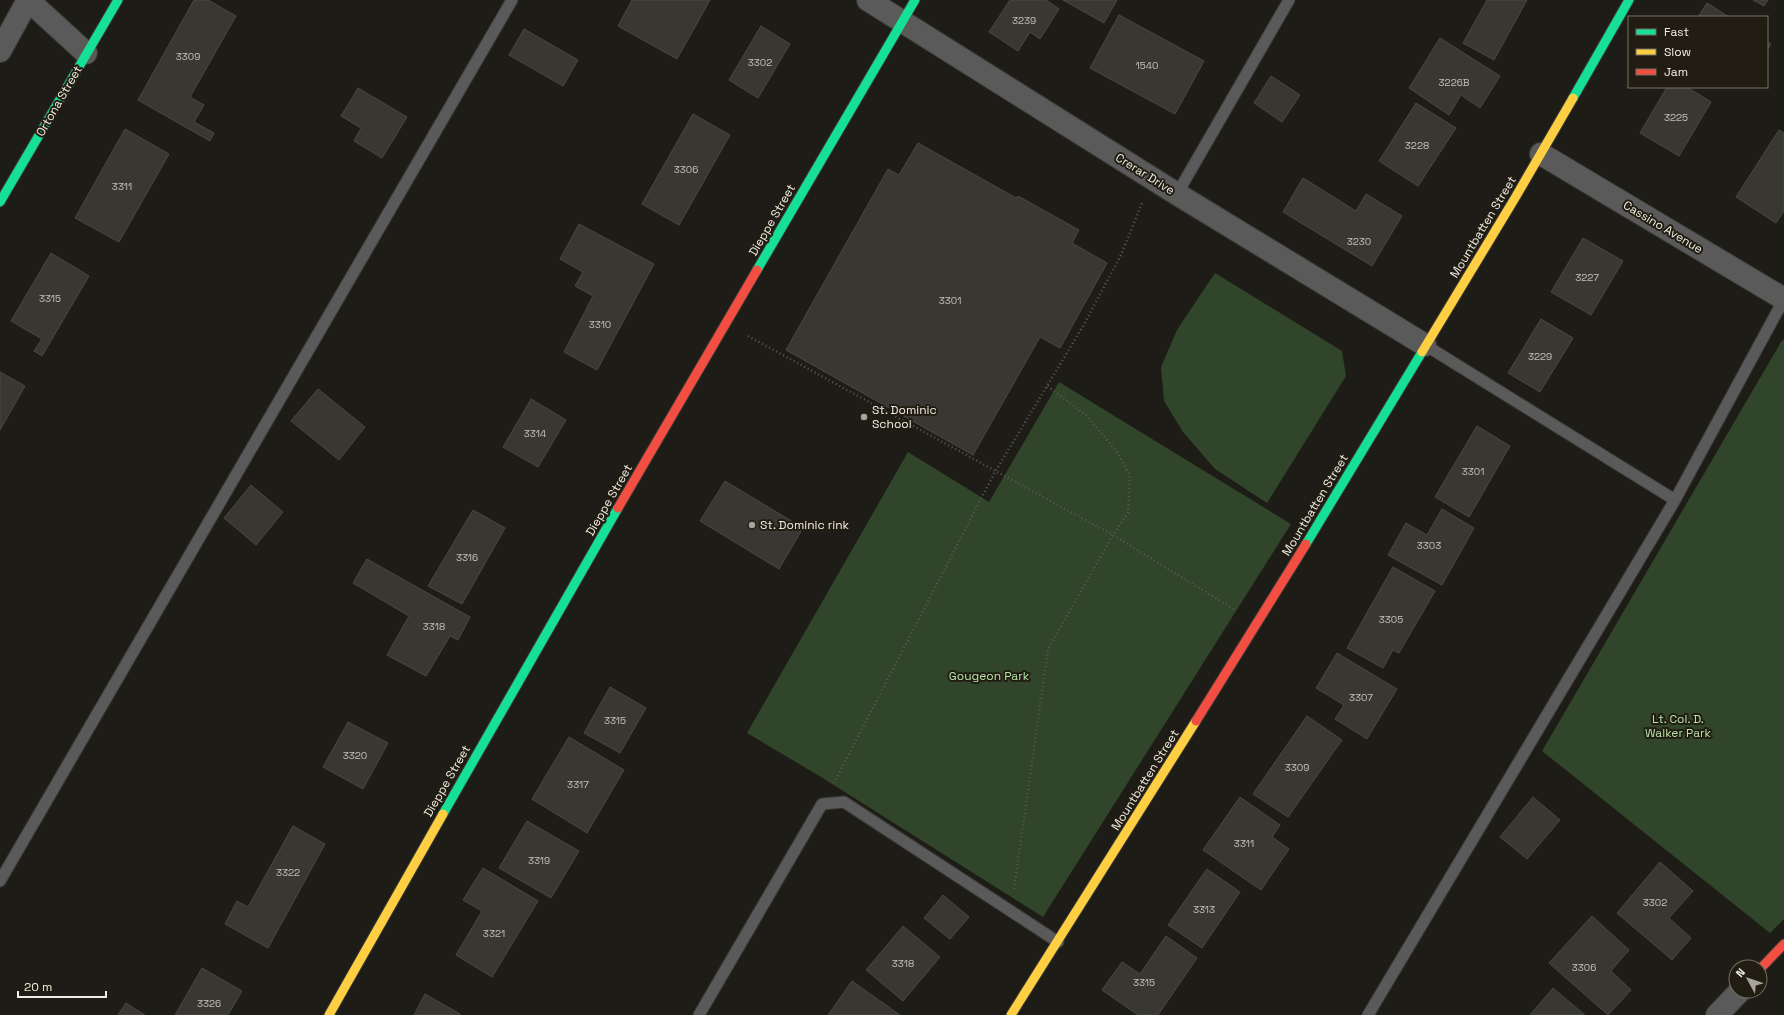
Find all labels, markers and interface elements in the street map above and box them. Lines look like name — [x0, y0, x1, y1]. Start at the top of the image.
house number: 3239 — [1012, 14, 1036, 27]
legend — [1628, 16, 1768, 88]
text: Fast — [1664, 24, 1689, 40]
text: Slow — [1664, 44, 1691, 60]
house number: 3309 — [176, 50, 200, 63]
house number: 3302 — [748, 56, 772, 69]
house number: 1540 — [1136, 59, 1158, 72]
street label: Ortona Street — [32, 63, 86, 139]
text: Jam — [1664, 64, 1688, 80]
house number: 3226B — [1439, 76, 1470, 89]
house number: 3225 — [1664, 111, 1688, 124]
house number: 3228 — [1405, 139, 1429, 152]
street label: Crerar Drive — [1112, 150, 1178, 198]
house number: 3306 — [674, 163, 698, 176]
street label: Mountbatten Street — [1446, 173, 1520, 281]
house number: 3311 — [112, 180, 132, 193]
street label: Dieppe Street — [745, 181, 799, 259]
street label: Cassino Avenue — [1620, 197, 1706, 257]
house number: 3230 — [1347, 235, 1371, 248]
house number: 3227 — [1575, 271, 1599, 284]
house number: 3315 — [39, 292, 61, 305]
house number: 3301 — [939, 294, 961, 307]
house number: 3310 — [589, 318, 611, 331]
house number: 3229 — [1528, 350, 1552, 363]
place label: St. Dominic School — [872, 402, 937, 432]
marker: St. Dominic School — [859, 412, 869, 422]
house number: 3314 — [524, 427, 546, 440]
street label: Mountbatten Street — [1278, 451, 1352, 559]
street label: Dieppe Street — [582, 461, 636, 539]
house number: 3301 — [1462, 465, 1484, 478]
place label: St. Dominic rink — [760, 517, 850, 533]
marker: St. Dominic rink — [747, 520, 757, 530]
house number: 3303 — [1417, 539, 1441, 552]
house number: 3316 — [456, 551, 478, 564]
house number: 3305 — [1379, 613, 1403, 626]
house number: 3318 — [423, 620, 445, 633]
park label: Gougeon Park — [949, 668, 1030, 684]
house number: 3307 — [1349, 691, 1373, 704]
park label: Lt. Col. D. Walker Park — [1645, 711, 1712, 741]
house number: 3315 — [604, 714, 626, 727]
street label: Mountbatten Street — [1107, 727, 1183, 833]
street label: Dieppe Street — [420, 742, 474, 820]
house number: 3320 — [343, 749, 367, 762]
house number: 3309 — [1285, 761, 1309, 774]
house number: 3317 — [567, 778, 589, 791]
house number: 3311 — [1234, 837, 1254, 850]
house number: 3319 — [528, 854, 550, 867]
house number: 3322 — [276, 866, 300, 879]
house number: 3302 — [1643, 896, 1667, 909]
house number: 3313 — [1193, 903, 1215, 916]
house number: 3321 — [483, 927, 505, 940]
house number: 3318 — [892, 957, 914, 970]
north arrow — [1728, 959, 1768, 999]
house number: 3306 — [1572, 961, 1596, 974]
text: N — [1733, 965, 1748, 980]
scale bar — [18, 973, 106, 999]
house number: 3315 — [1133, 976, 1155, 989]
text: 20 m — [24, 979, 52, 995]
house number: 3326 — [197, 997, 221, 1010]

